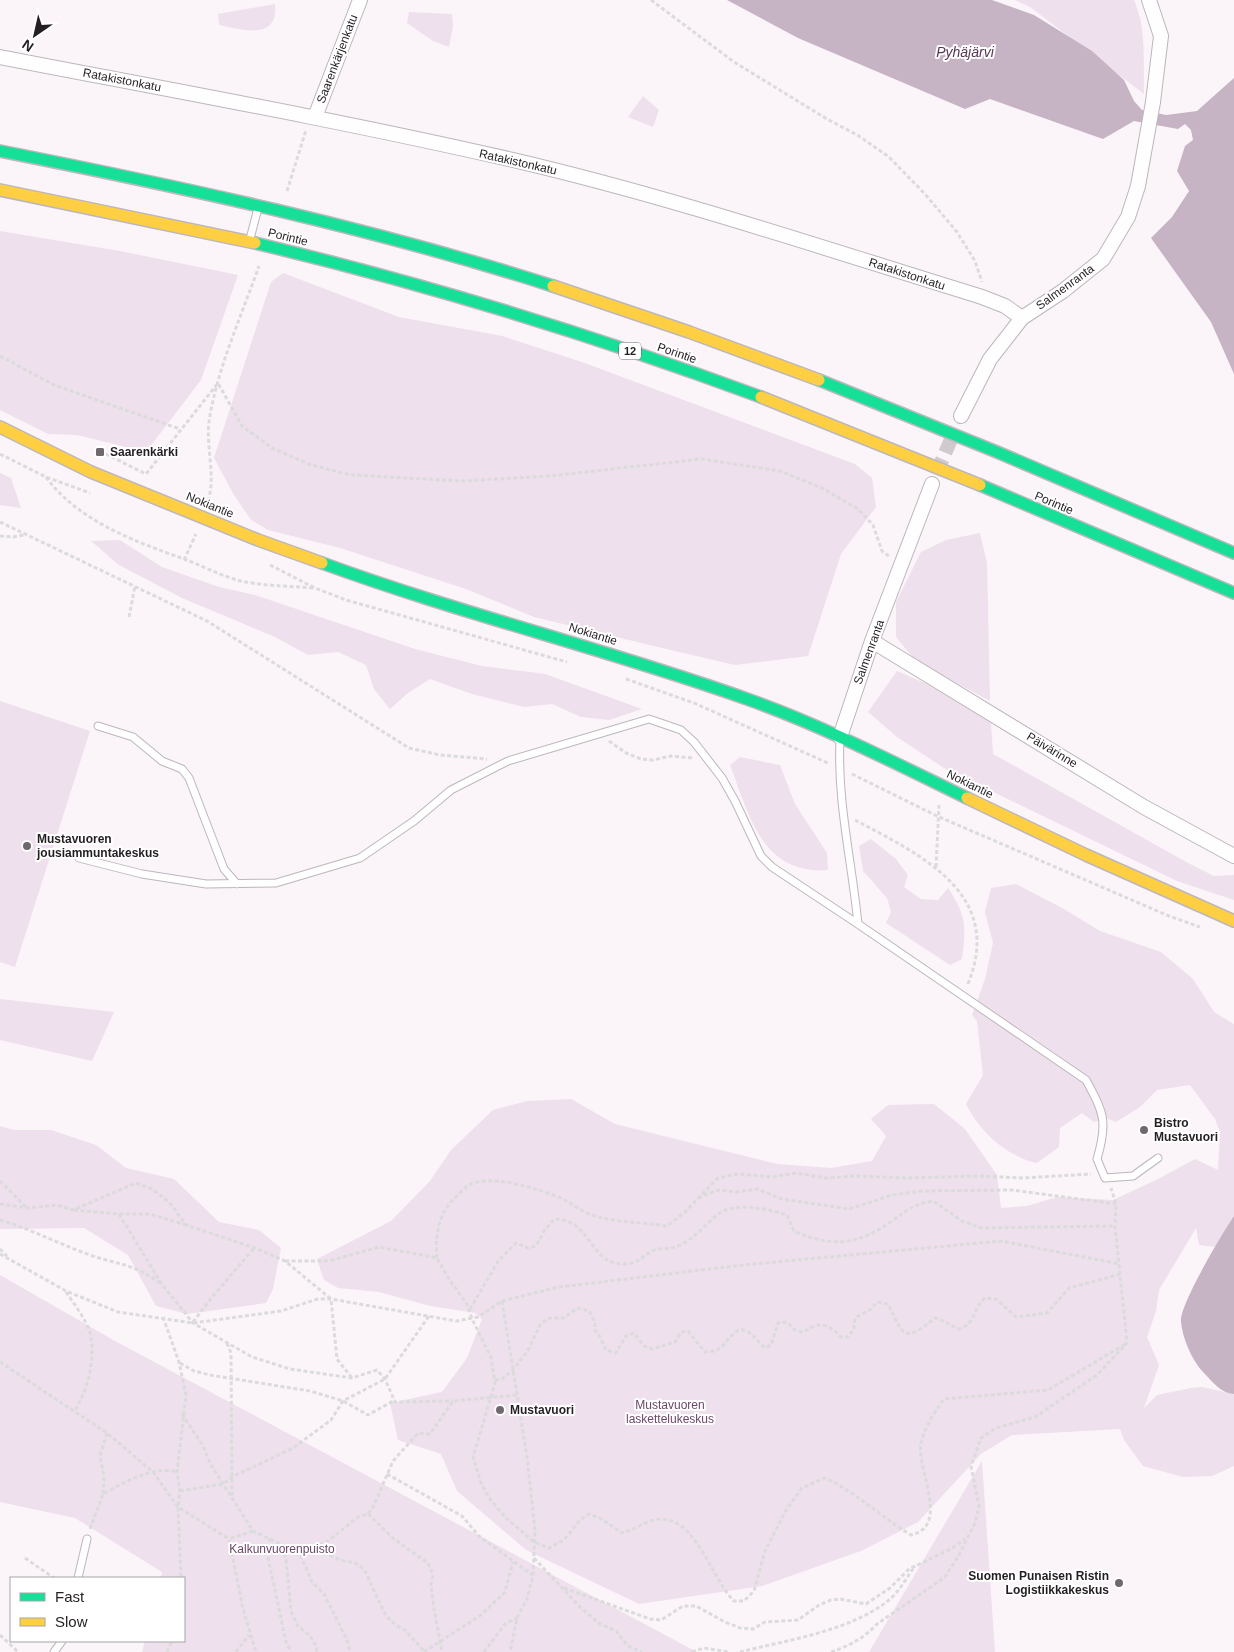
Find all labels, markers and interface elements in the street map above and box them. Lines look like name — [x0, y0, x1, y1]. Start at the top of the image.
north arrow — [10, 10, 60, 60]
street label: Saarenkärjenkatu — [314, 13, 360, 105]
text: N — [19, 36, 36, 55]
water label: Pyhäjärvi — [936, 44, 995, 60]
street label: Ratakistonkatu — [82, 66, 162, 94]
street label: Ratakistonkatu — [478, 146, 558, 178]
street label: Porintie — [267, 225, 310, 249]
street label: Ratakistonkatu — [867, 255, 947, 293]
street label: Salmenranta — [1033, 261, 1097, 313]
street label: Porintie — [655, 340, 699, 366]
road number: 12 — [619, 342, 641, 360]
place label: Saarenkärki — [110, 445, 178, 459]
marker: Saarenkärki — [94, 446, 106, 458]
street label: Nokiantie — [184, 489, 236, 521]
street label: Porintie — [1033, 489, 1076, 518]
street label: Salmenranta — [851, 617, 887, 686]
street label: Nokiantie — [567, 620, 619, 648]
street label: Päivärinne — [1024, 729, 1080, 771]
street label: Nokiantie — [944, 767, 996, 801]
place label: Mustavuoren jousiammuntakeskus — [36, 832, 159, 860]
marker: Mustavuoren jousiammuntakeskus — [21, 840, 33, 852]
place label: Bistro Mustavuori — [1154, 1116, 1218, 1144]
marker: Bistro Mustavuori — [1138, 1124, 1150, 1136]
park label: Mustavuoren laskettelukeskus — [626, 1398, 714, 1426]
place label: Mustavuori — [510, 1403, 574, 1417]
marker: Mustavuori — [494, 1404, 506, 1416]
park label: Kalkunvuorenpuisto — [229, 1542, 335, 1556]
place label: Suomen Punaisen Ristin Logistiikkakeskus — [968, 1569, 1109, 1597]
legend — [10, 1577, 185, 1642]
marker: Suomen Punaisen Ristin Logistiikkakeskus — [1113, 1577, 1125, 1589]
text: Fast — [55, 1588, 85, 1605]
text: Slow — [55, 1613, 88, 1630]

